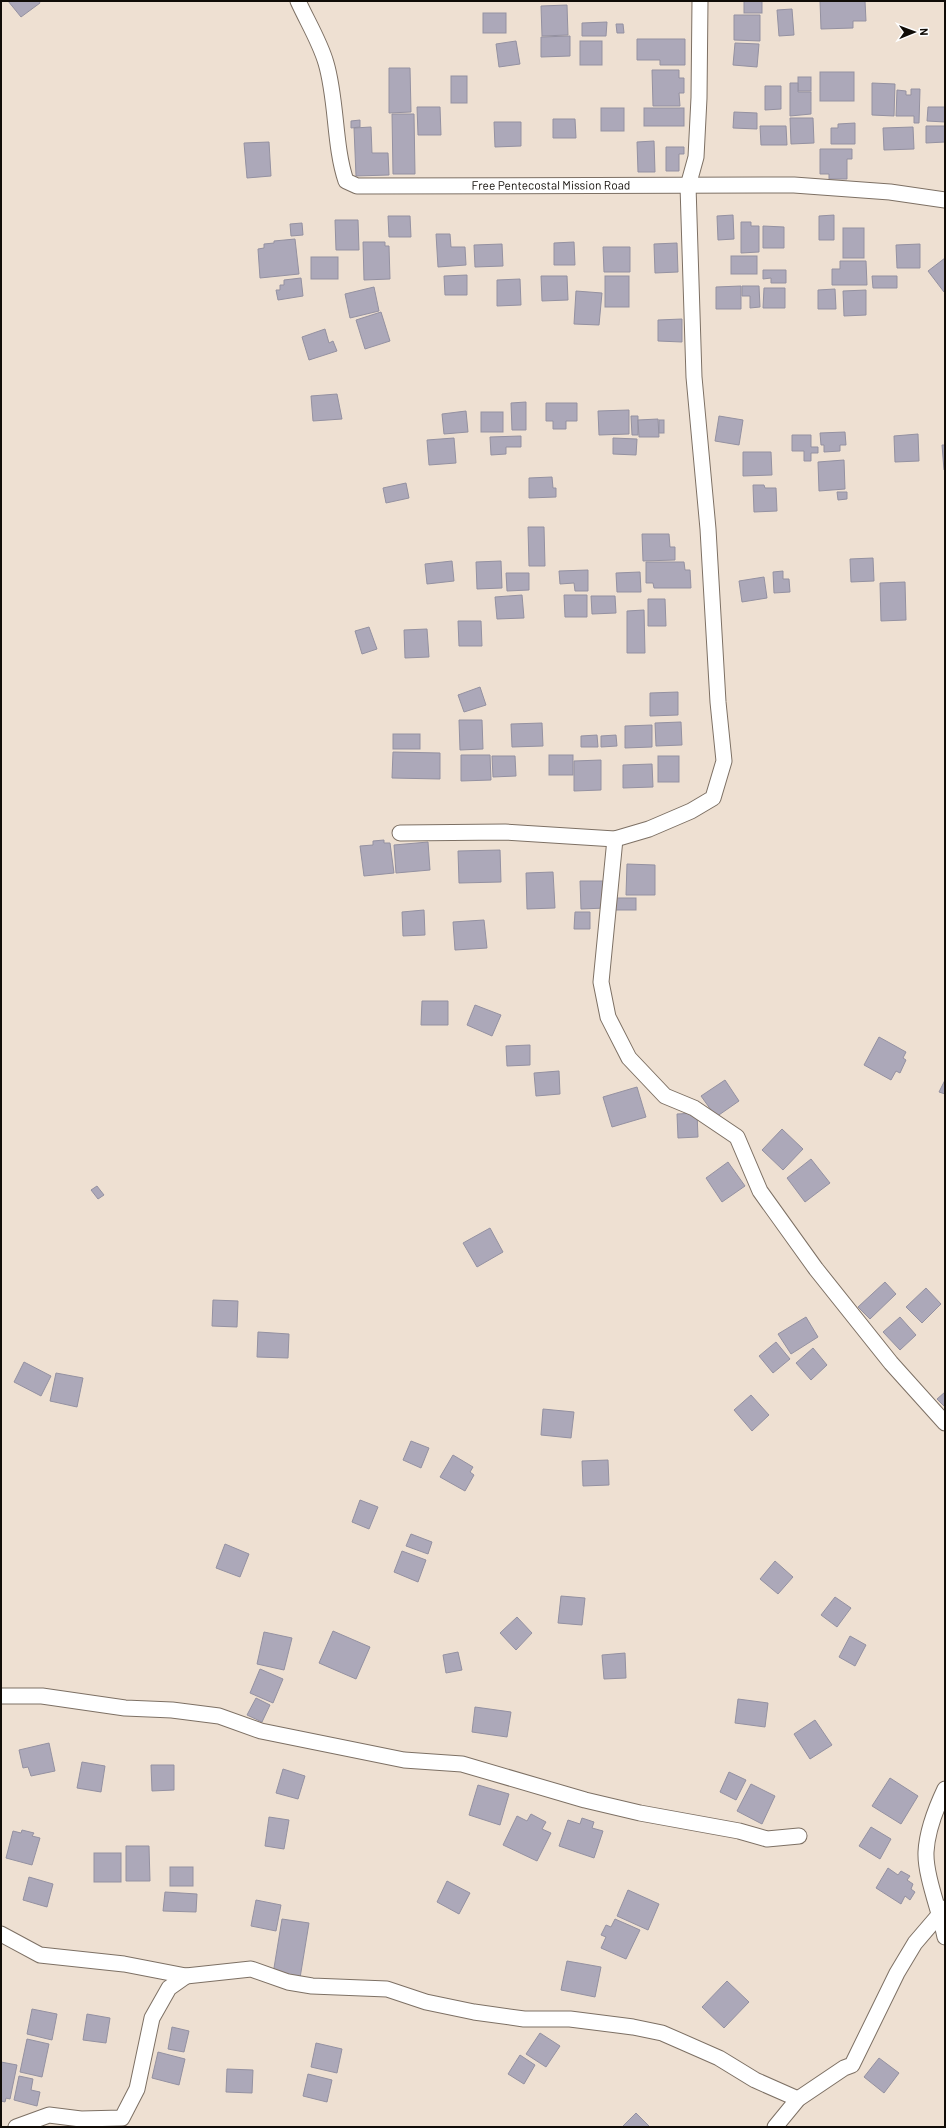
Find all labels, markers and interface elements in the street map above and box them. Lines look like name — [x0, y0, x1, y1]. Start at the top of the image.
north arrow — [894, 12, 934, 52]
text: N — [918, 28, 931, 36]
street label: Free Pentecostal Mission Road — [471, 177, 630, 192]

